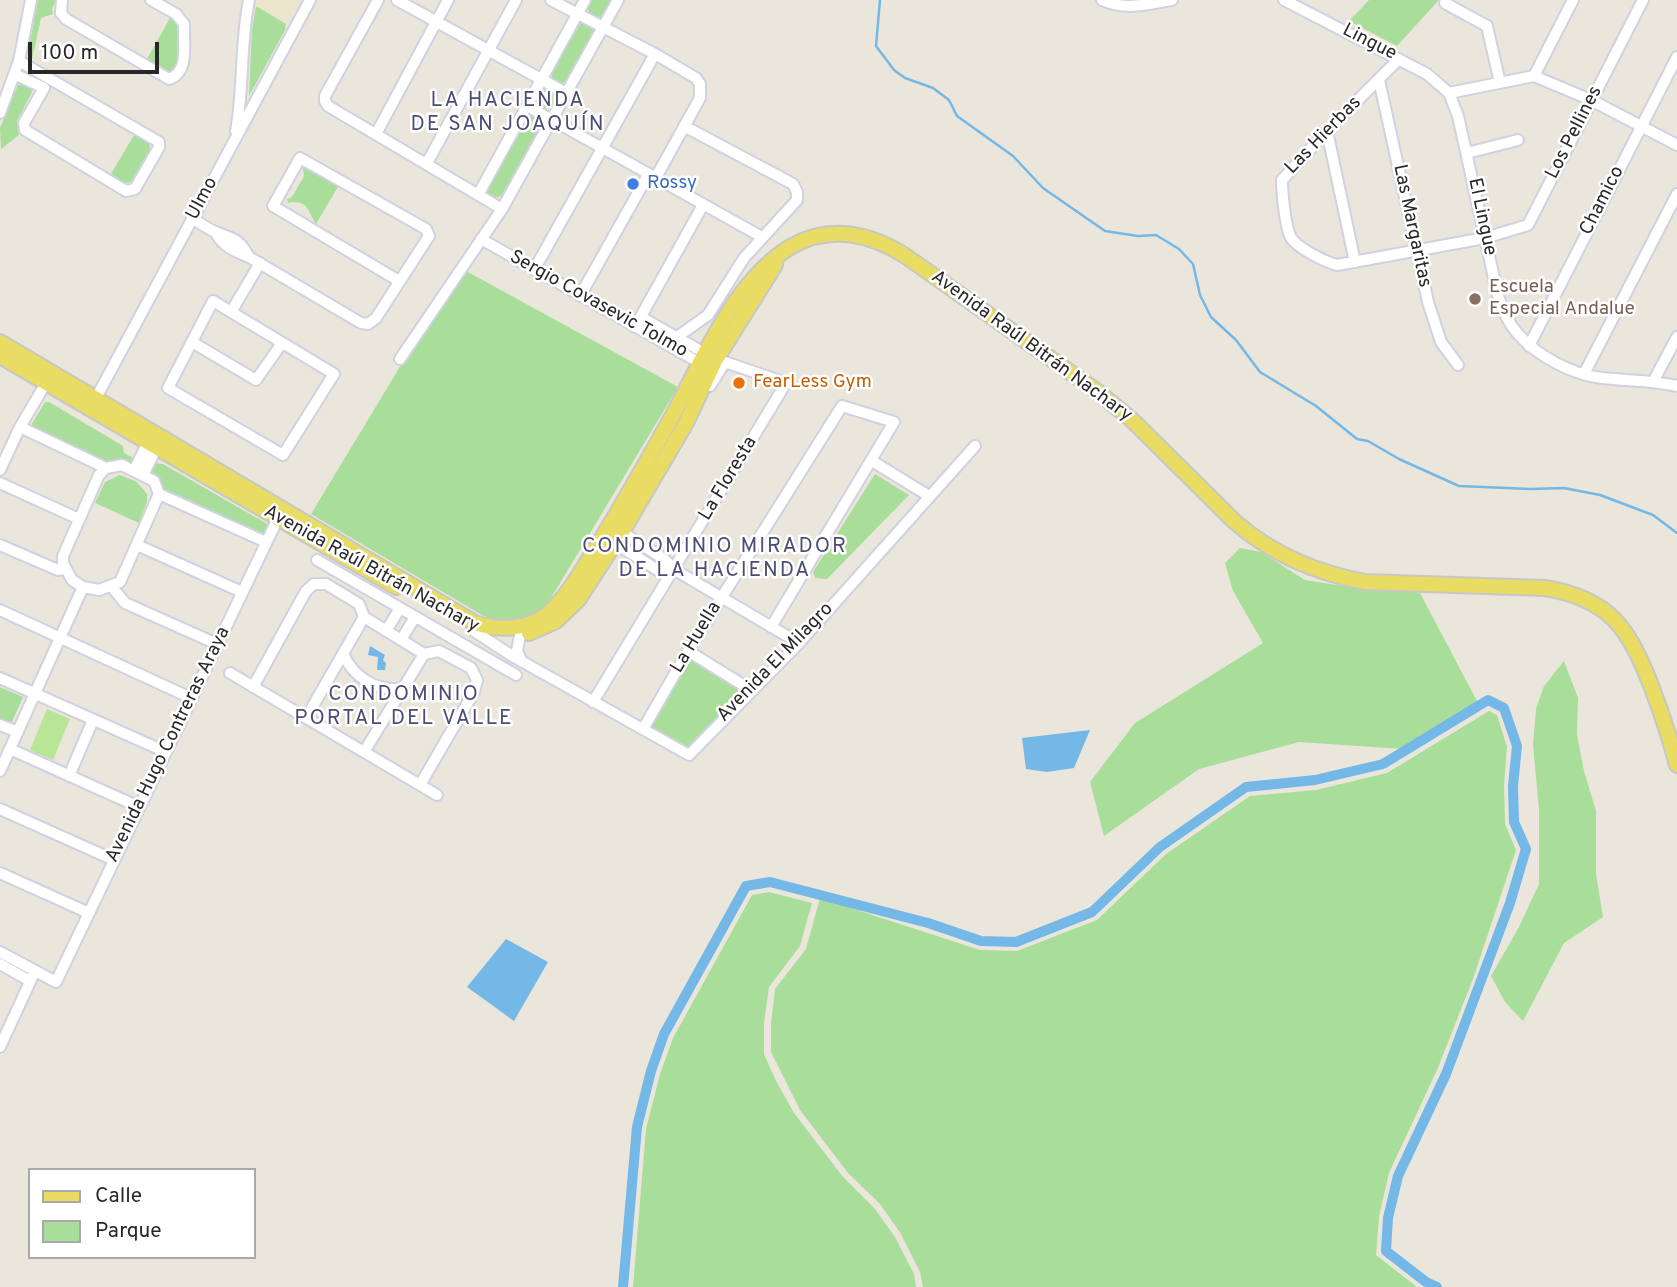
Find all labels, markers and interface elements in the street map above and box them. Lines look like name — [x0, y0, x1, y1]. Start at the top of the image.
street label: Lingue — [1338, 20, 1400, 66]
scale bar — [32, 28, 163, 72]
text: 100 m — [41, 40, 98, 67]
street label: Los Pellines — [1542, 83, 1608, 183]
district label: LA HACIENDA DE SAN JOAQUÍN — [412, 89, 604, 139]
street label: Las Hierbas — [1281, 92, 1367, 180]
street label: Las Margaritas — [1387, 163, 1435, 289]
street label: Chamico — [1576, 163, 1630, 239]
place label: Rossy — [647, 173, 697, 195]
street label: Ulmo — [182, 174, 224, 224]
marker: Rossy — [625, 176, 641, 192]
street label: El Lingue — [1462, 176, 1500, 258]
street label: Sergio Covasevic Tolmo — [505, 246, 691, 364]
street label: Avenida Raúl Bitrán Nachary — [926, 266, 1136, 428]
place label: Escuela Especial Andalue — [1489, 277, 1635, 321]
marker: Escuela Especial Andalue — [1467, 291, 1483, 307]
place label: FearLess Gym — [753, 372, 872, 394]
marker: FearLess Gym — [731, 375, 747, 391]
street label: La Floresta — [695, 433, 763, 525]
street label: Avenida Raúl Bitrán Nachary — [259, 501, 483, 639]
district label: CONDOMINIO MIRADOR DE LA HACIENDA — [584, 535, 846, 585]
street label: La Huella — [667, 598, 727, 678]
street label: Avenida El Milagro — [713, 599, 839, 727]
street label: Avenida Hugo Contreras Araya — [102, 624, 236, 866]
district label: CONDOMINIO PORTAL DEL VALLE — [296, 683, 512, 733]
legend — [28, 1168, 256, 1259]
text: Calle — [95, 1183, 142, 1210]
text: Parque — [95, 1218, 162, 1245]

